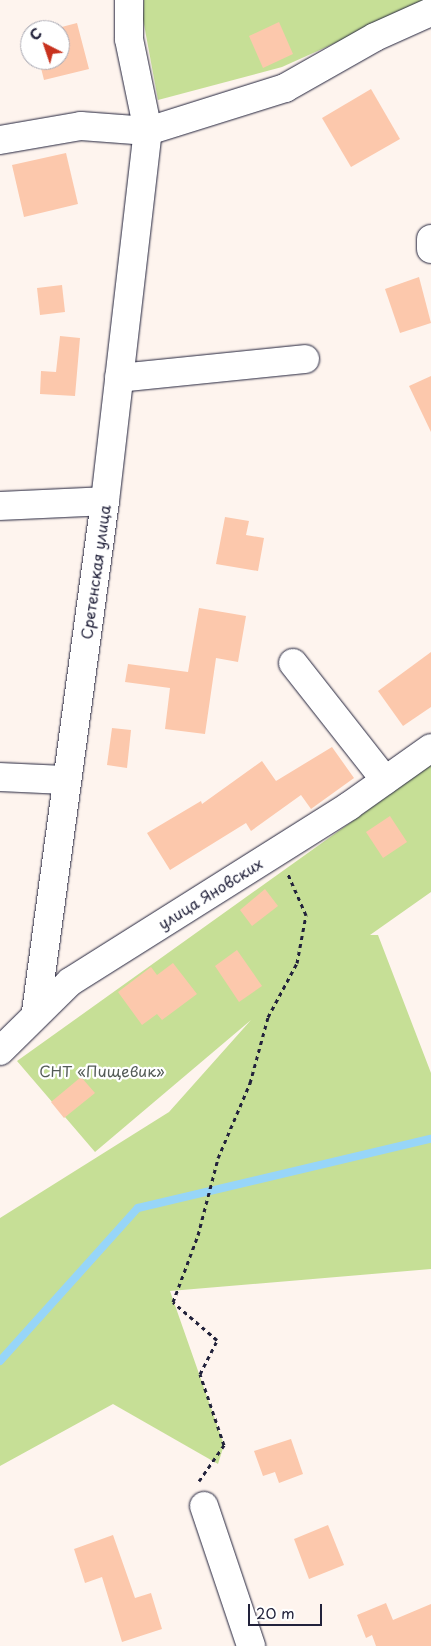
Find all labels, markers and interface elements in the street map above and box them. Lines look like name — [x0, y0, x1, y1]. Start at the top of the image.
north arrow — [20, 20, 70, 70]
text: С — [25, 23, 46, 45]
street label: Сретенская улица — [77, 503, 113, 641]
street label: улица Яновских — [154, 853, 266, 933]
park label: СНТ «Пищевик» — [39, 1062, 165, 1080]
scale bar — [251, 1594, 325, 1626]
text: 20 m — [256, 1601, 295, 1624]

